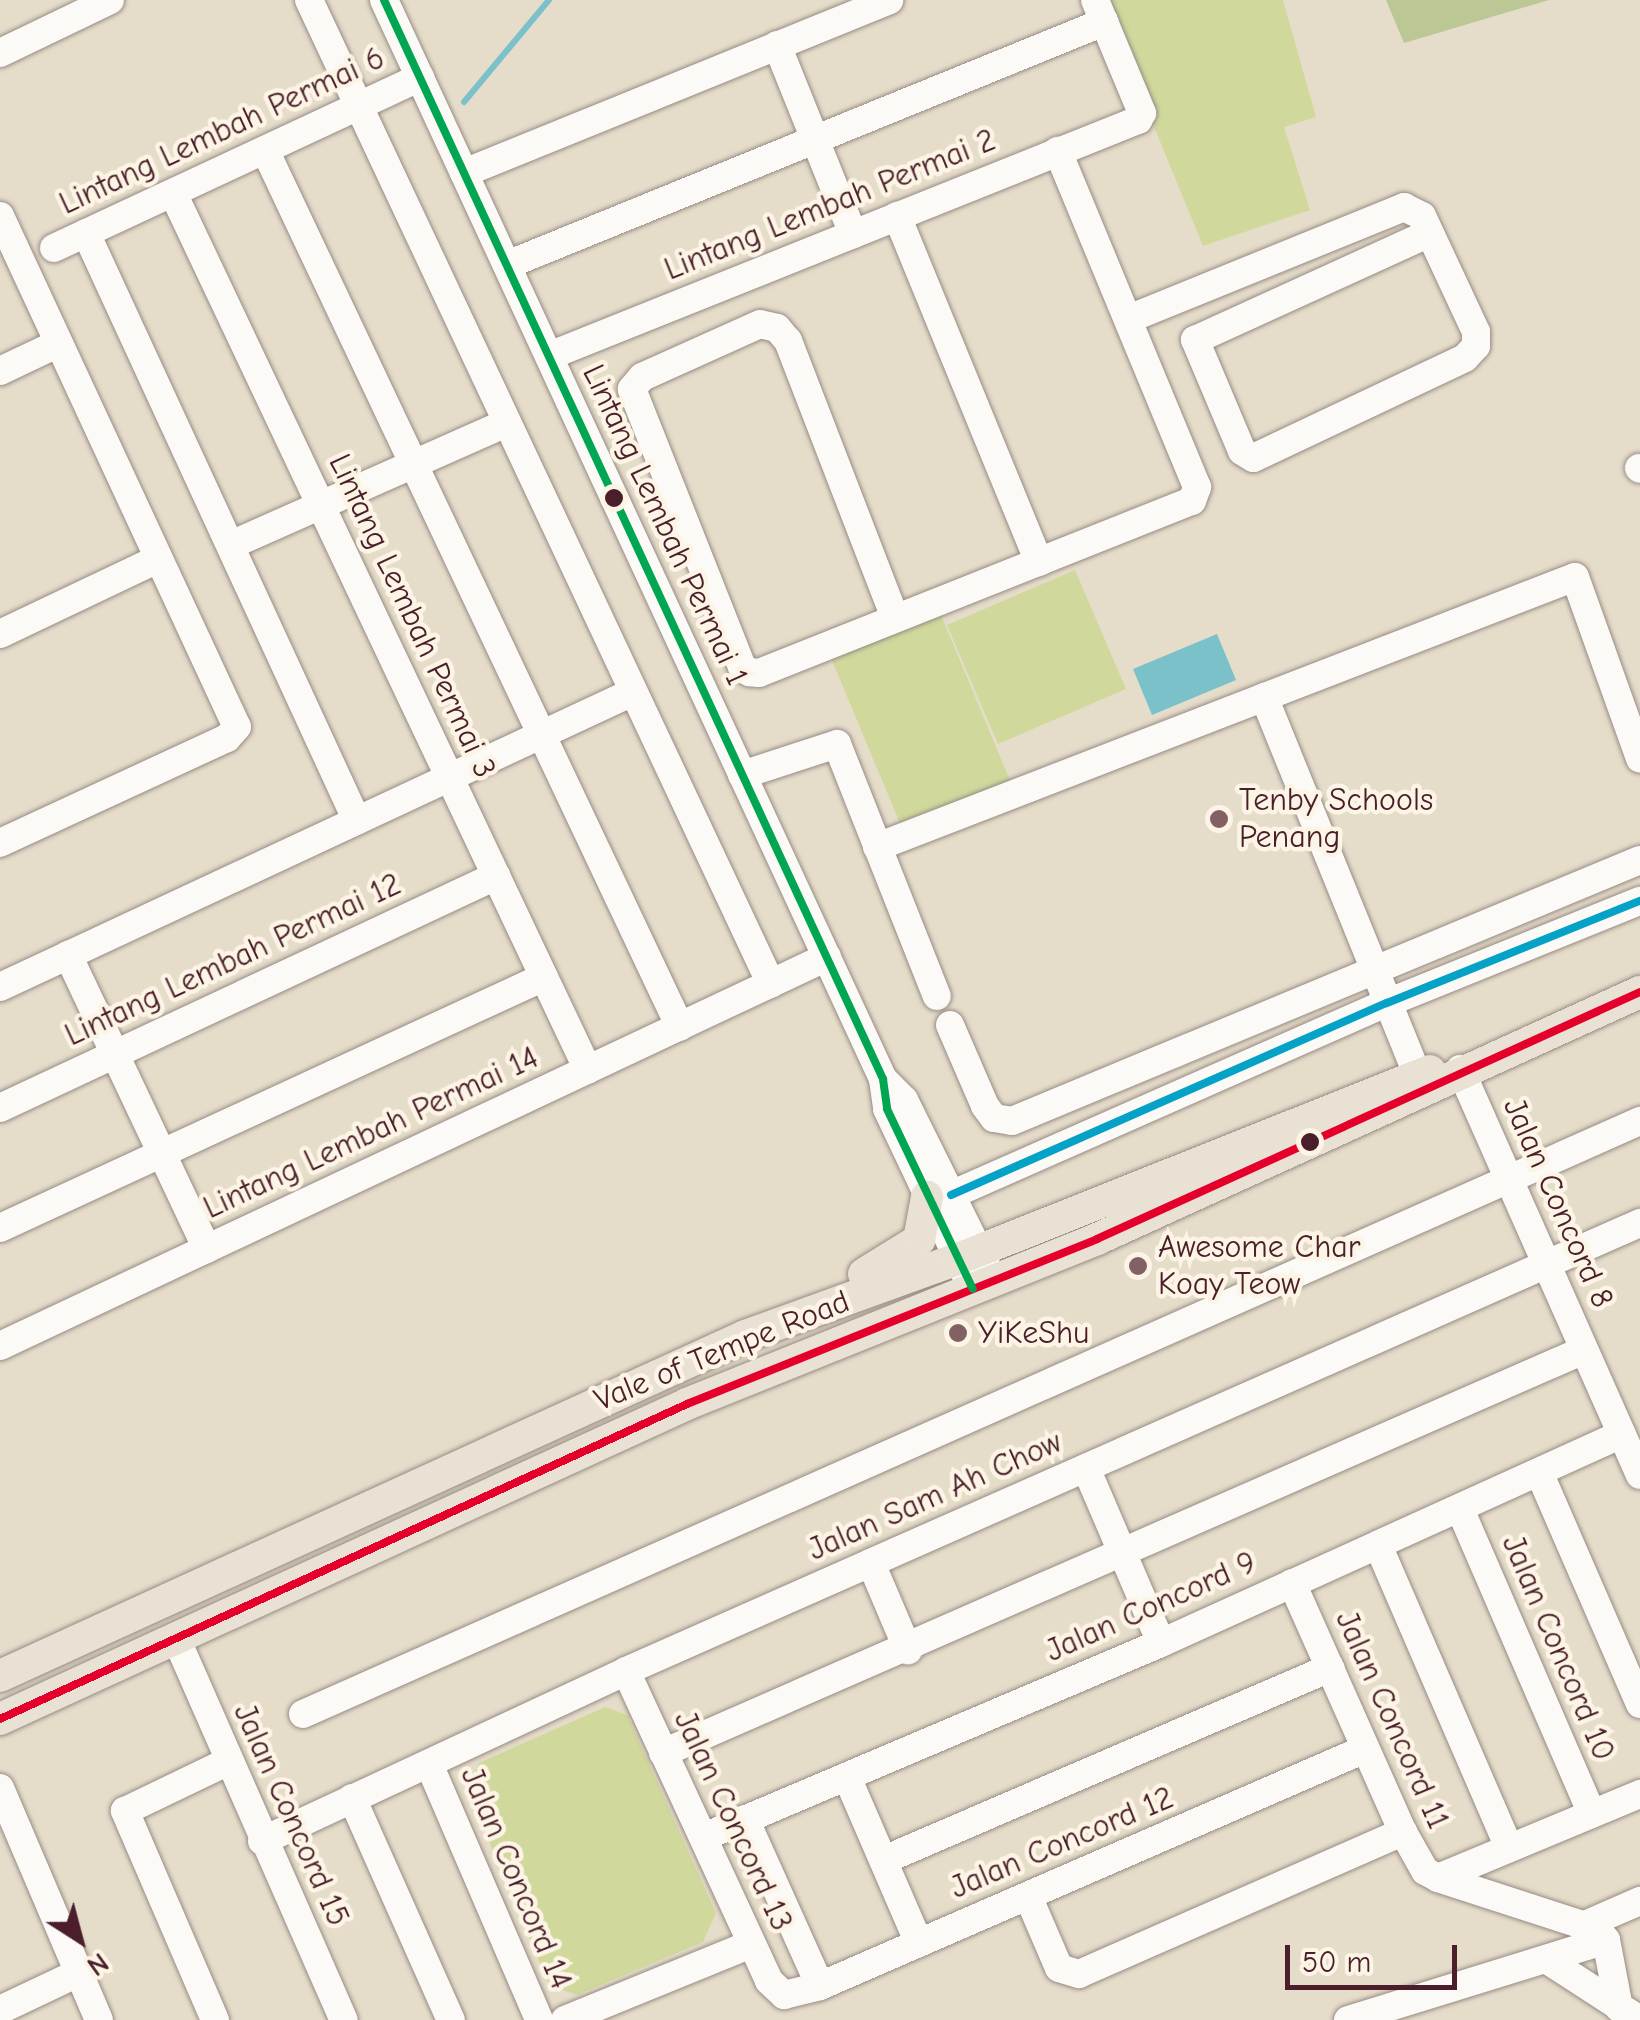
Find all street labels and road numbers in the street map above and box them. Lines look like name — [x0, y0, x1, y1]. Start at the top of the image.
street label: Lintang Lembah Permai 6 — [53, 39, 391, 223]
street label: Lintang Lembah Permai 2 — [659, 121, 1001, 289]
street label: Lintang Lembah Permai 1 — [574, 359, 756, 691]
street label: Lintang Lembah Permai 3 — [320, 448, 504, 784]
street label: Lintang Lembah Permai 12 — [59, 865, 407, 1055]
street label: Lintang Lembah Permai 14 — [198, 1039, 544, 1227]
street label: Jalan Concord 8 — [1495, 1092, 1621, 1314]
street label: Vale of Tempe Road — [589, 1282, 855, 1420]
street label: Jalan Sam Ah Chow — [802, 1423, 1068, 1569]
street label: Jalan Concord 10 — [1493, 1529, 1623, 1767]
street label: Jalan Concord 9 — [1040, 1543, 1262, 1671]
street label: Jalan Concord 11 — [1327, 1605, 1457, 1835]
street label: Jalan Concord 15 — [225, 1698, 357, 1932]
street label: Jalan Concord 13 — [665, 1705, 801, 1937]
street label: Jalan Concord 14 — [452, 1761, 580, 1995]
street label: Jalan Concord 12 — [945, 1779, 1179, 1907]

